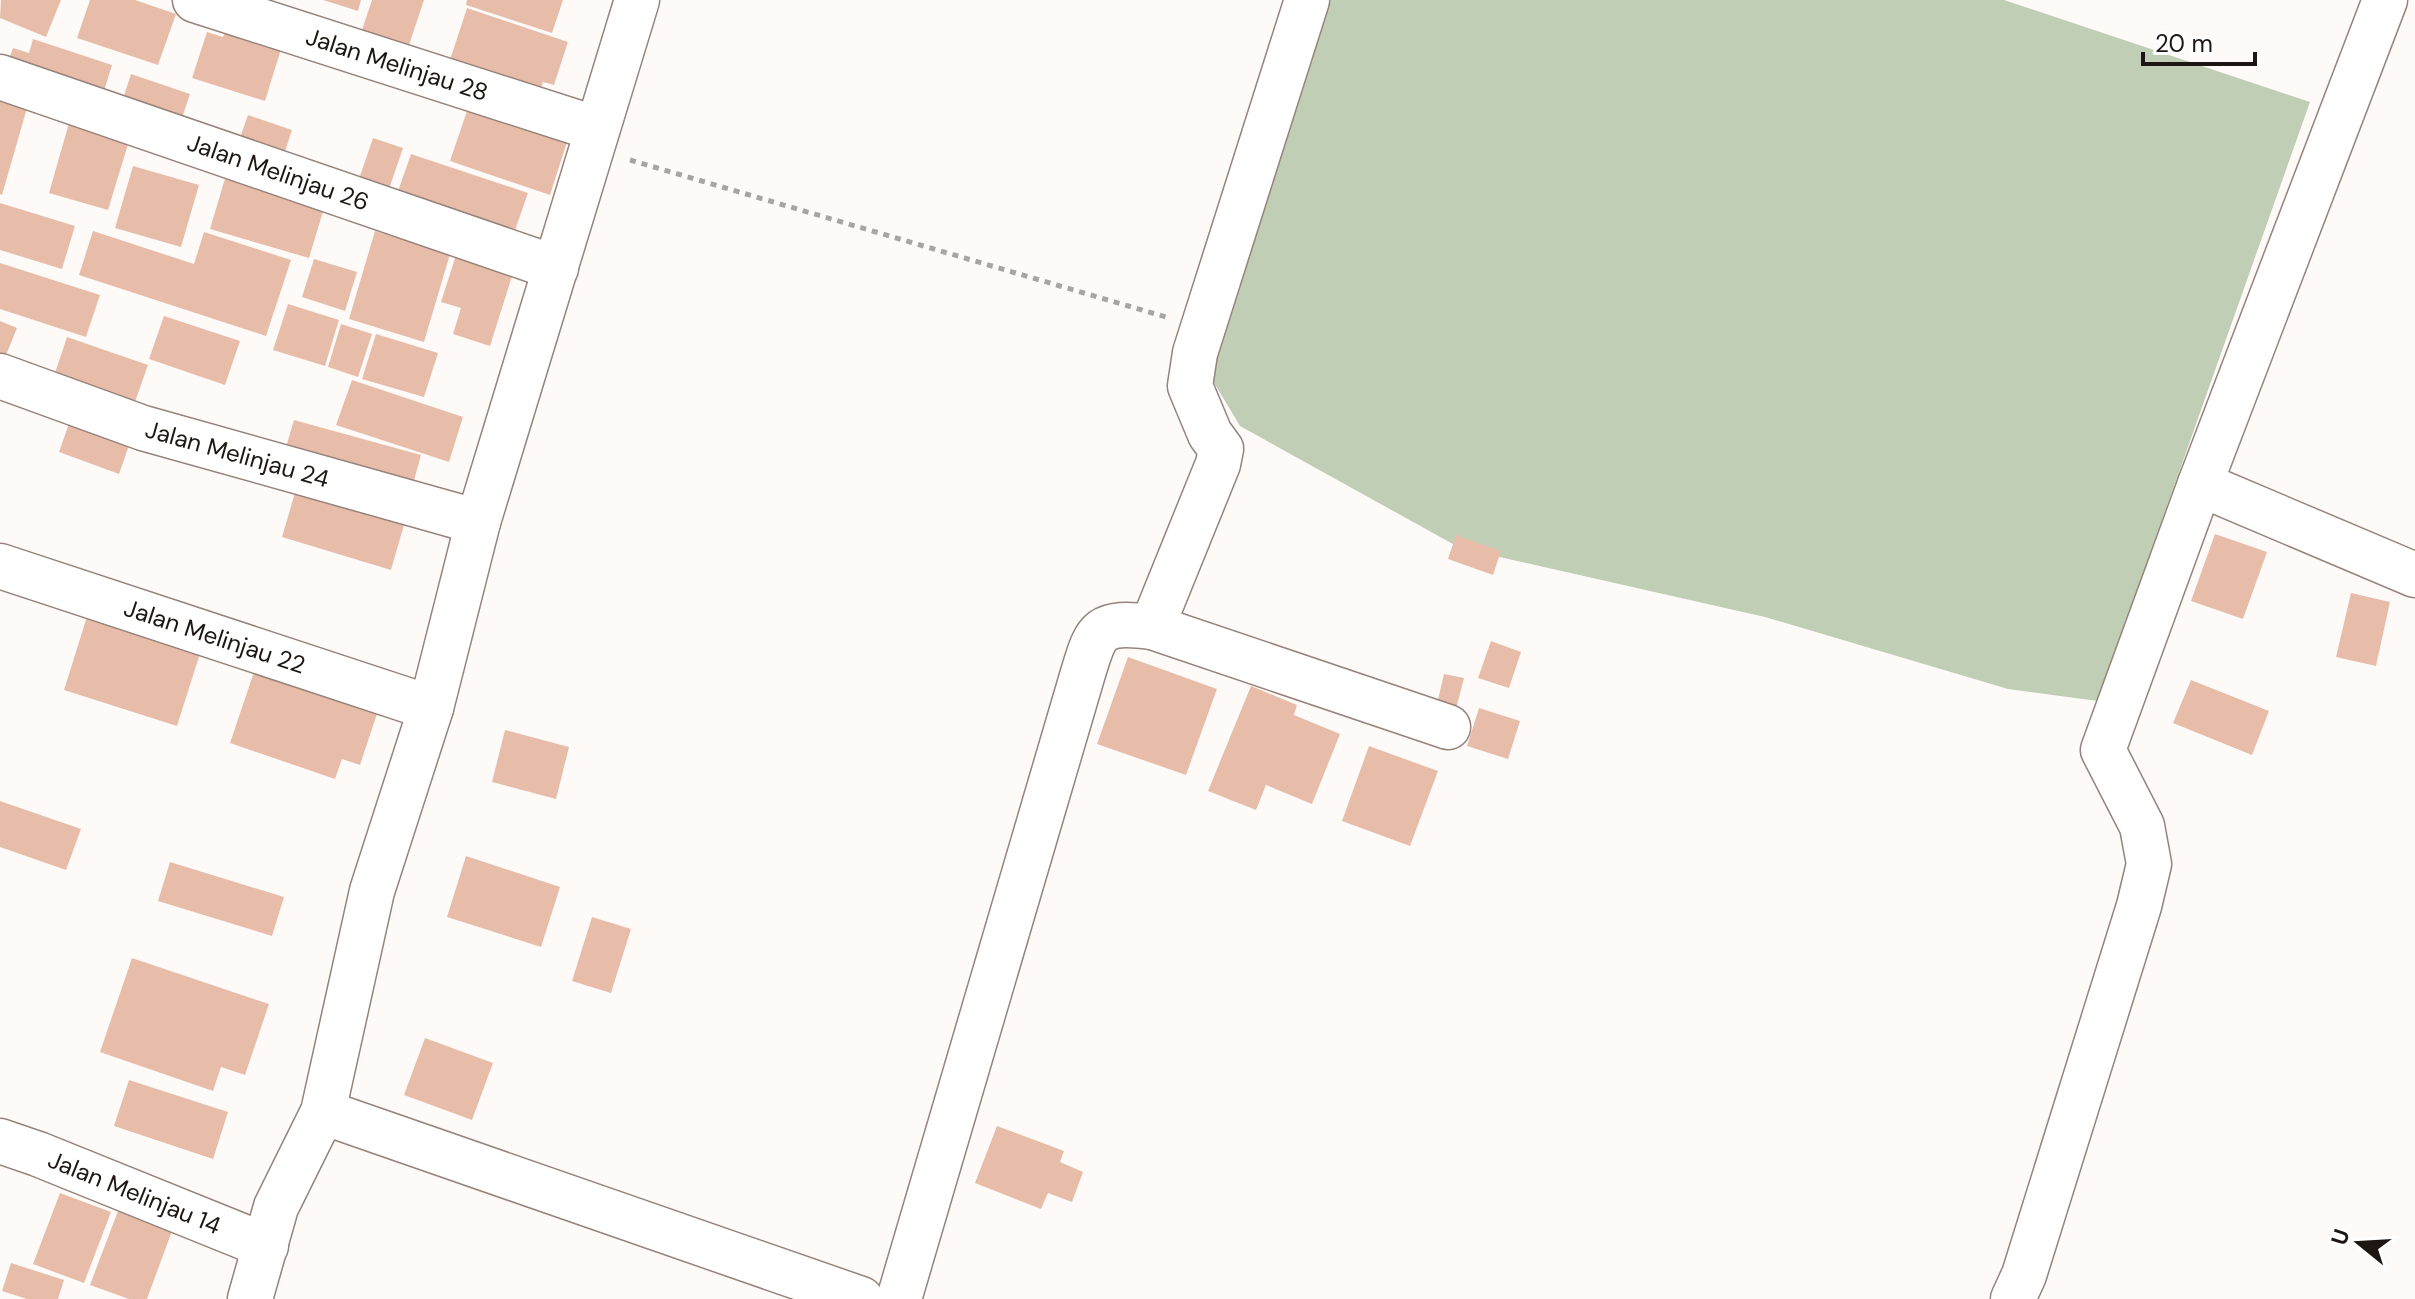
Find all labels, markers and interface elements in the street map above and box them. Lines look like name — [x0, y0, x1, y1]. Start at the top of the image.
scale bar — [2143, 16, 2255, 66]
street label: Jalan Melinjau 28 — [302, 21, 492, 108]
text: 20 m — [2155, 28, 2213, 59]
street label: Jalan Melinjau 26 — [183, 126, 373, 218]
street label: Jalan Melinjau 24 — [142, 413, 333, 494]
street label: Jalan Melinjau 22 — [120, 592, 309, 681]
street label: Jalan Melinjau 14 — [44, 1144, 225, 1241]
north arrow — [2319, 1203, 2399, 1283]
text: U — [2324, 1225, 2357, 1249]

